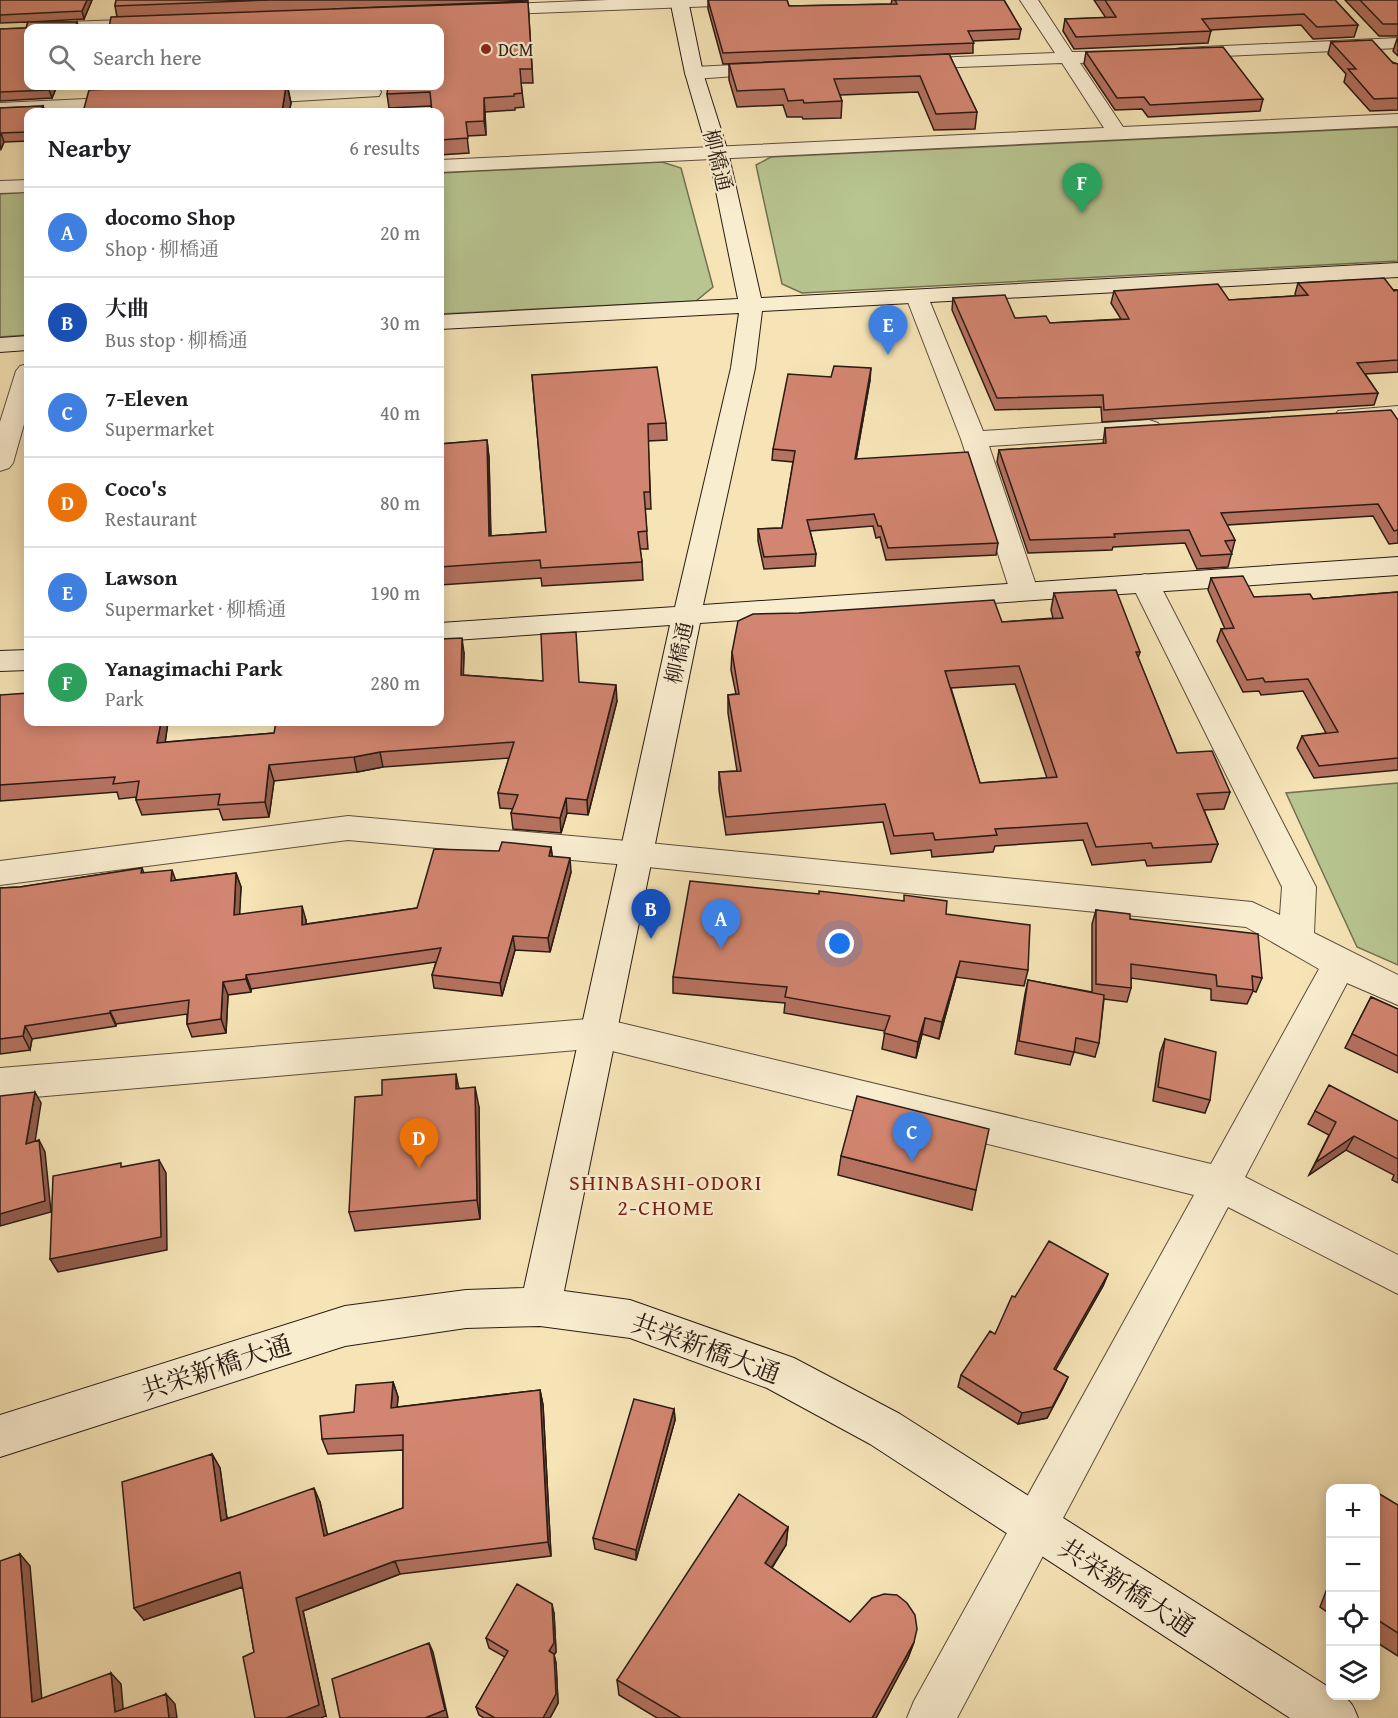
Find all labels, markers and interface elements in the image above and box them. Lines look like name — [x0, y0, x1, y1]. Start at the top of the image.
search box — [24, 24, 444, 90]
place label: DCM — [498, 36, 534, 63]
icon: search — [45, 41, 78, 74]
text: Search here — [93, 41, 202, 73]
marker: DCM — [479, 42, 493, 56]
street label: 柳橋通 — [695, 126, 741, 194]
text: Nearby — [48, 128, 131, 167]
text: 6 results — [349, 133, 420, 162]
pin: F — [1062, 164, 1102, 213]
text: docomo Shop — [105, 201, 235, 233]
text: A — [61, 218, 74, 247]
text: 20 m — [380, 218, 420, 247]
text: Shop · 柳橋通 — [105, 234, 219, 263]
text: 大曲 — [105, 292, 149, 324]
pin: E — [868, 306, 908, 355]
text: B — [61, 308, 74, 337]
text: 30 m — [380, 308, 420, 337]
text: Bus stop · 柳橋通 — [105, 325, 248, 354]
text: 7-Eleven — [105, 382, 188, 414]
text: C — [62, 398, 73, 427]
text: 40 m — [380, 398, 420, 427]
text: Supermarket — [105, 414, 214, 443]
text: Coco's — [105, 472, 167, 504]
text: D — [61, 488, 74, 517]
text: 80 m — [380, 488, 420, 517]
text: Restaurant — [105, 504, 197, 533]
text: Lawson — [105, 561, 177, 593]
text: E — [62, 578, 73, 607]
text: 190 m — [370, 578, 420, 607]
text: Supermarket · 柳橋通 — [105, 594, 286, 623]
street label: 柳橋通 — [657, 619, 701, 687]
text: Yanagimachi Park — [105, 652, 283, 684]
text: F — [62, 668, 73, 697]
text: 280 m — [370, 668, 420, 697]
text: Park — [105, 684, 144, 713]
pin: B — [632, 890, 670, 939]
pin: A — [702, 900, 740, 949]
your location — [825, 929, 854, 958]
pin: C — [892, 1112, 932, 1162]
pin: D — [400, 1118, 438, 1168]
district label: SHINBASHI-ODORI 2-CHOME — [569, 1166, 763, 1223]
street label: 共栄新橋大通 — [626, 1303, 786, 1393]
street label: 共栄新橋大通 — [136, 1324, 296, 1410]
map controls — [1326, 1484, 1380, 1700]
button: + — [1326, 1484, 1380, 1538]
street label: 共栄新橋大通 — [1051, 1528, 1203, 1646]
button: − — [1326, 1538, 1380, 1592]
button: locate — [1326, 1592, 1380, 1646]
button: layers — [1326, 1646, 1380, 1700]

